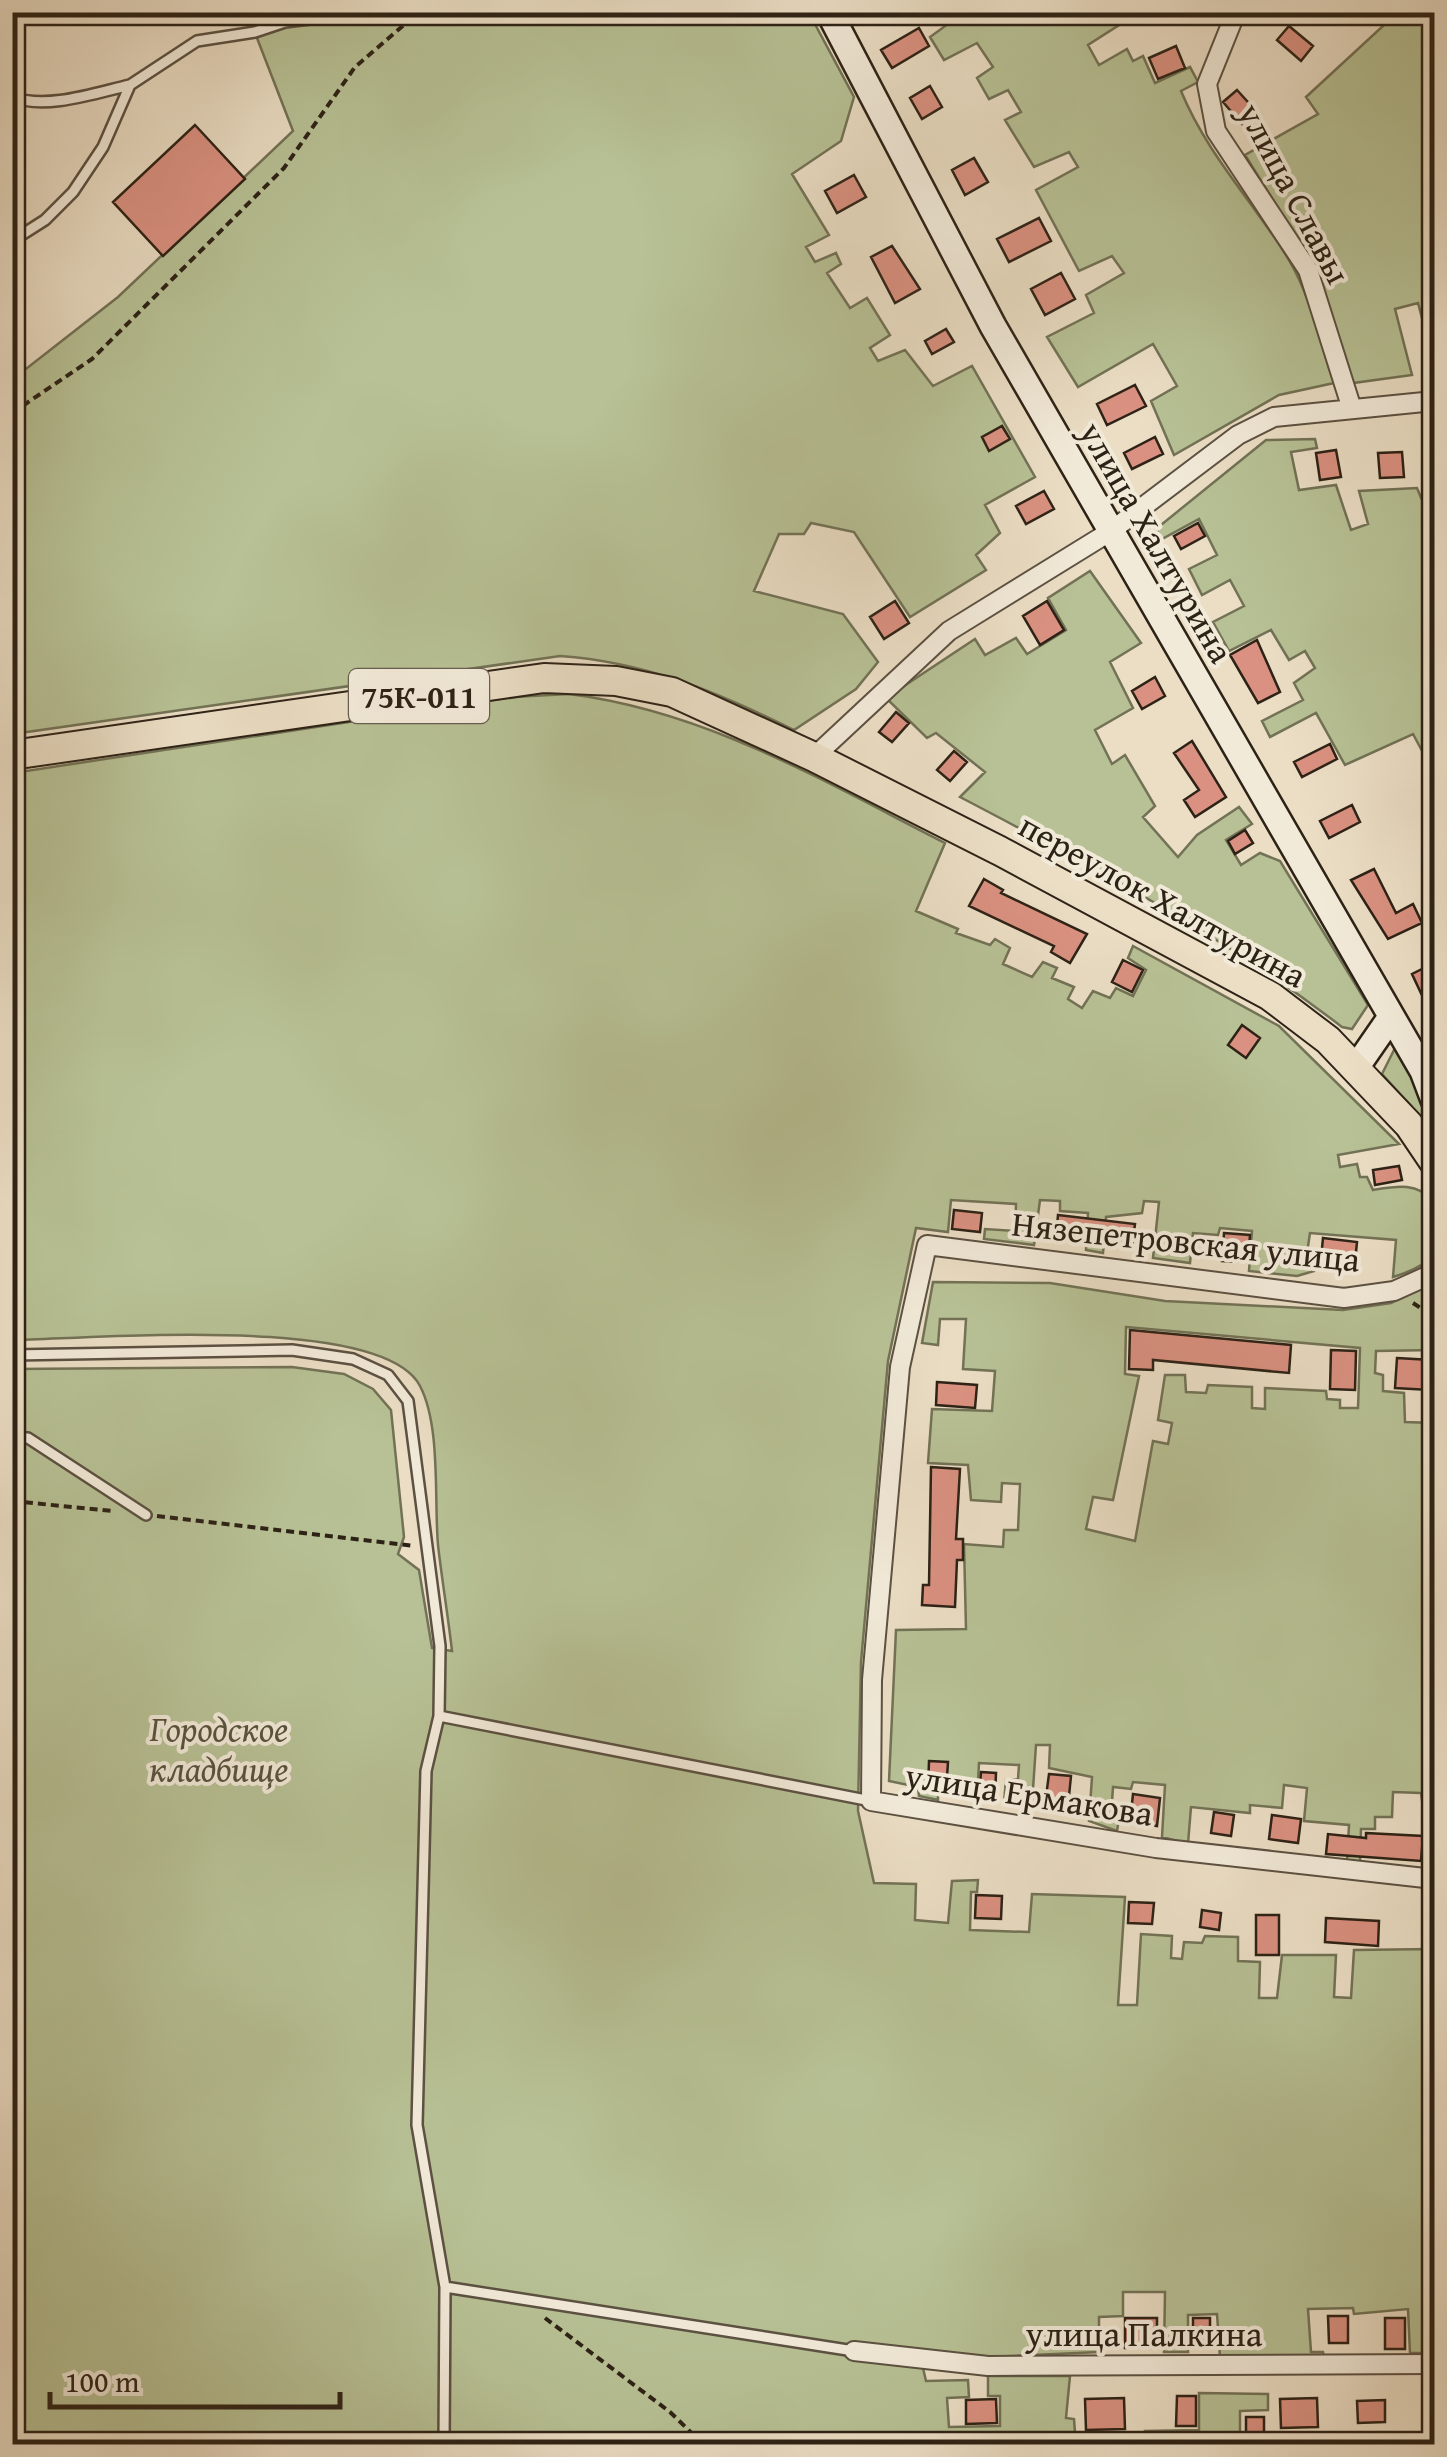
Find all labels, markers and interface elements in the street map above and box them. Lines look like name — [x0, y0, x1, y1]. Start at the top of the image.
street label: улица Славы — [1225, 92, 1364, 293]
street label: улица Халтурина — [1067, 411, 1247, 672]
road number: 75К-011 — [349, 669, 489, 723]
street label: переулок Халтурина — [1010, 800, 1316, 1000]
street label: Нязепетровская улица — [1009, 1197, 1363, 1285]
park label: Городское кладбище — [149, 1703, 288, 1794]
street label: улица Ермакова — [900, 1749, 1157, 1839]
street label: улица Палкина — [1025, 2308, 1263, 2359]
scale bar — [50, 2347, 340, 2409]
text: 100 m — [65, 2359, 140, 2403]

